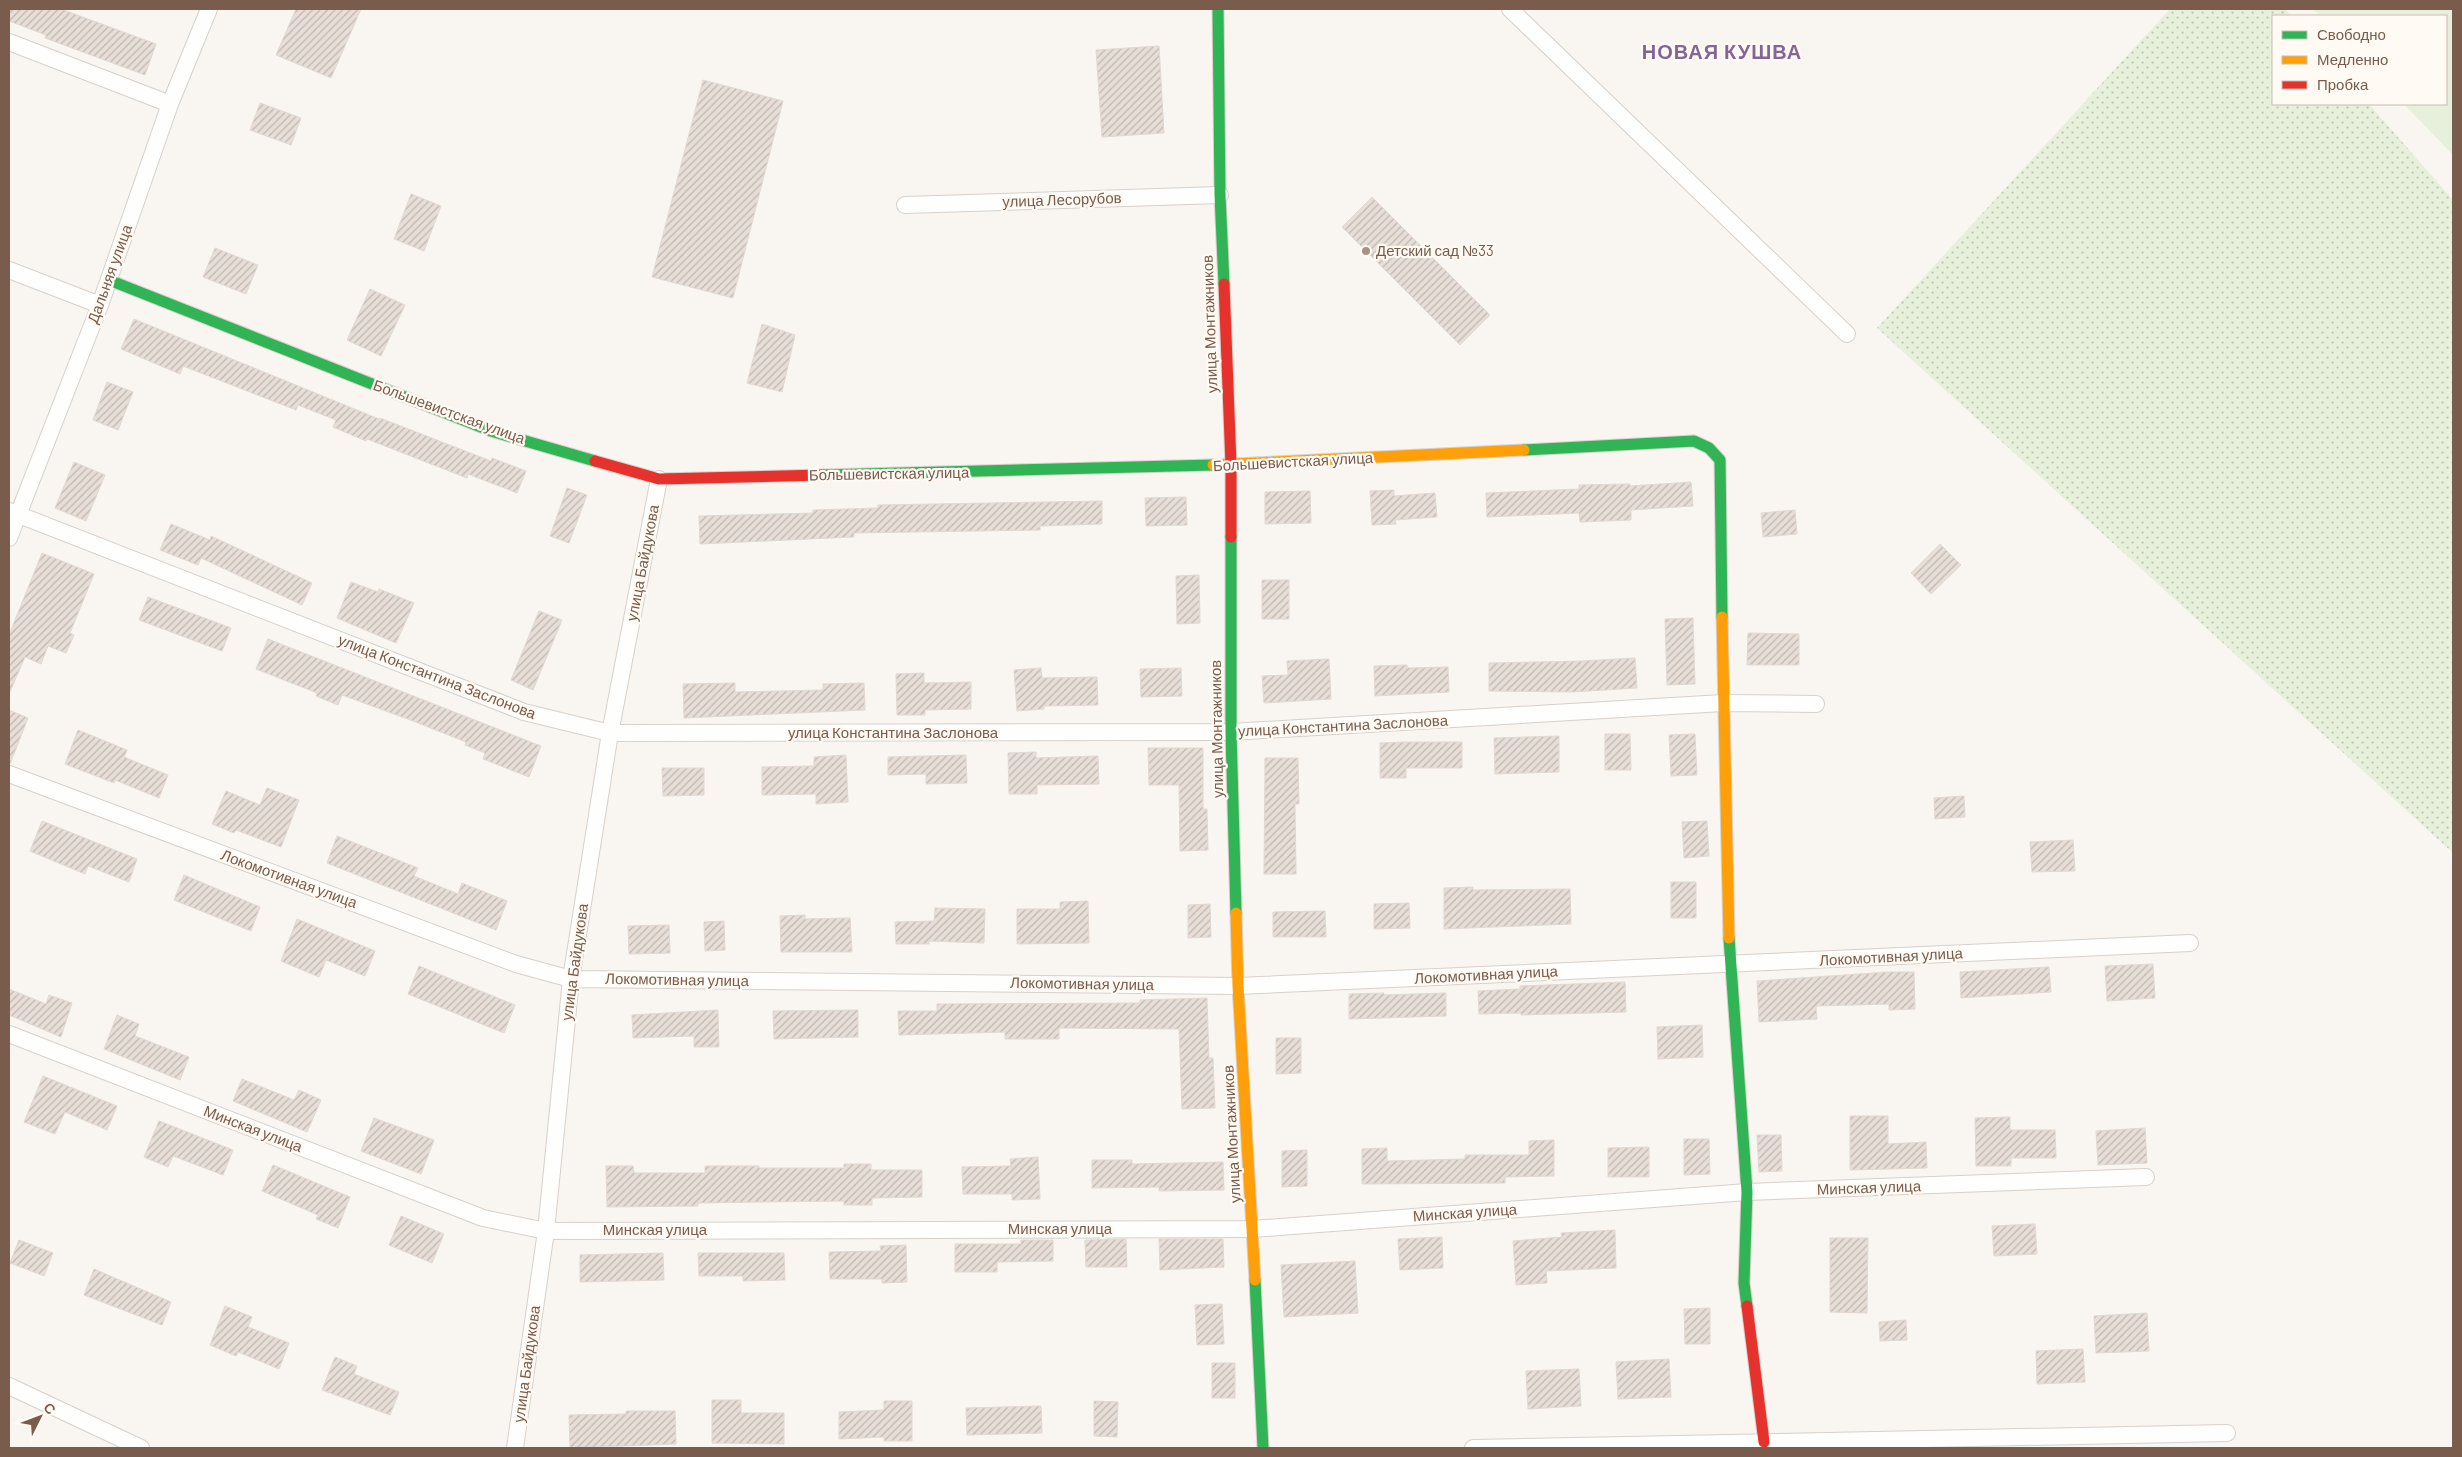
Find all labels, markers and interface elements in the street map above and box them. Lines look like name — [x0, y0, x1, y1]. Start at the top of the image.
legend — [2272, 15, 2447, 105]
text: Свободно — [2317, 25, 2386, 43]
district label: НОВАЯ КУШВА — [1642, 39, 1802, 63]
text: Медленно — [2317, 50, 2388, 68]
text: Пробка — [2317, 75, 2369, 93]
street label: улица Лесорубов — [1002, 188, 1122, 210]
street label: Дальняя улица — [83, 221, 135, 326]
place label: Детский сад №33 — [1376, 241, 1494, 259]
marker: Детский сад №33 — [1360, 245, 1372, 257]
street label: улица Монтажников — [1198, 255, 1220, 393]
street label: Большевистская улица — [371, 375, 528, 447]
street label: Большевистская улица — [1212, 448, 1374, 474]
street label: Большевистская улица — [809, 463, 970, 483]
street label: улица Байдукова — [622, 502, 662, 623]
street label: улица Константина Заслонова — [336, 630, 539, 722]
street label: улица Монтажников — [1206, 660, 1226, 798]
street label: улица Константина Заслонова — [1237, 710, 1449, 739]
street label: улица Константина Заслонова — [788, 723, 999, 741]
street label: Локомотивная улица — [219, 845, 361, 911]
street label: улица Байдукова — [557, 901, 591, 1022]
street label: Локомотивная улица — [1819, 943, 1964, 969]
street label: Локомотивная улица — [1414, 961, 1559, 987]
street label: Локомотивная улица — [605, 969, 750, 989]
street label: Локомотивная улица — [1010, 973, 1155, 993]
street label: улица Монтажников — [1218, 1064, 1244, 1204]
street label: Минская улица — [201, 1101, 306, 1155]
street label: Минская улица — [1817, 1176, 1922, 1198]
street label: Минская улица — [1412, 1199, 1518, 1225]
street label: Минская улица — [1008, 1219, 1113, 1237]
street label: Минская улица — [603, 1220, 708, 1238]
street label: улица Байдукова — [509, 1303, 543, 1424]
north arrow — [15, 1392, 65, 1442]
text: С — [40, 1399, 60, 1417]

